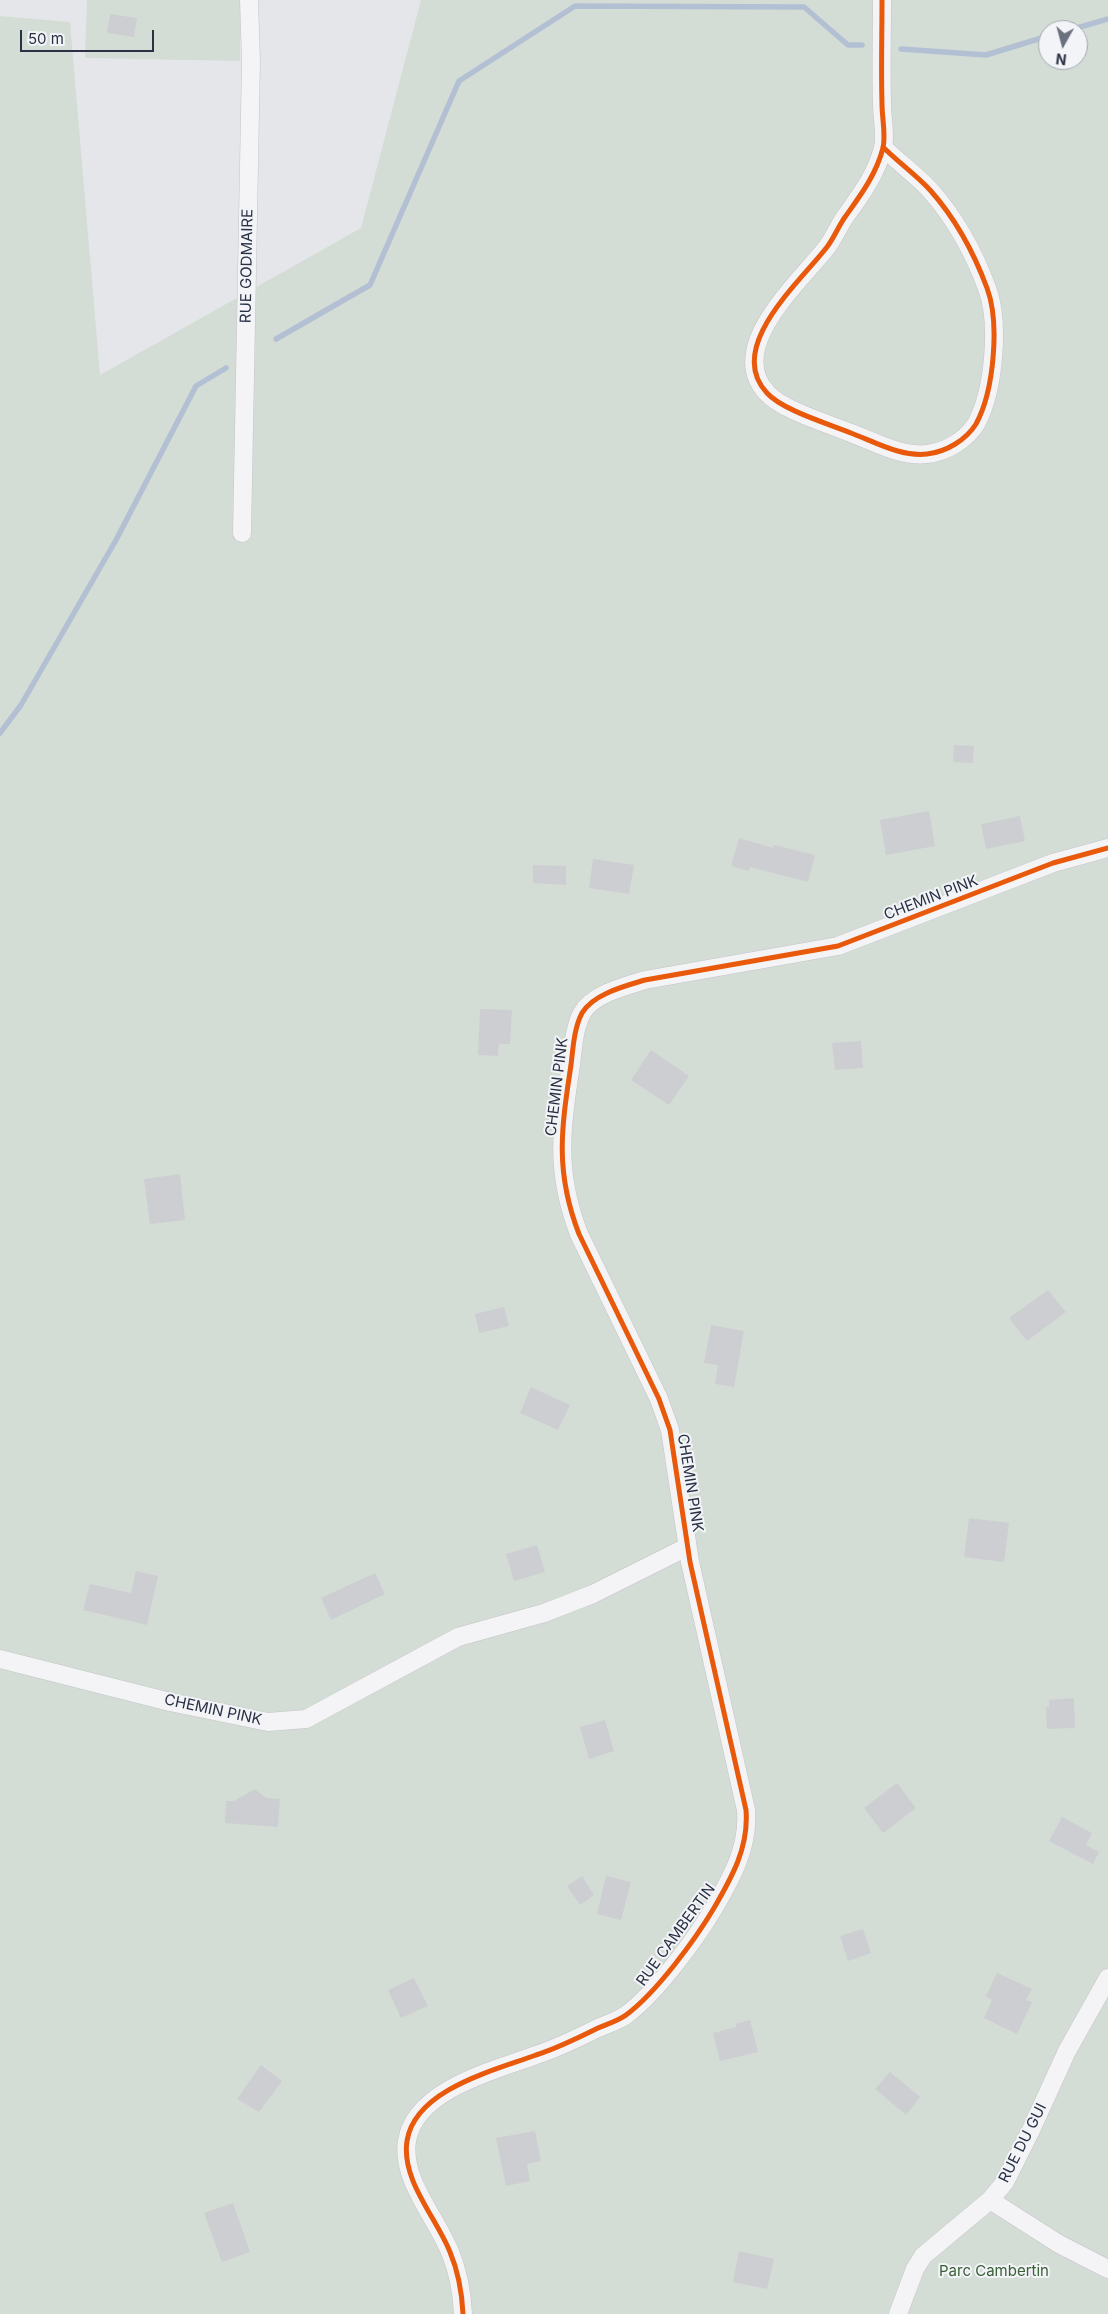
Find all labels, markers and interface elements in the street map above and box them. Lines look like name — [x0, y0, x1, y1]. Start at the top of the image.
scale bar — [22, 20, 156, 52]
north arrow — [1038, 20, 1088, 70]
text: 50 m — [28, 29, 64, 48]
text: N — [1055, 50, 1068, 68]
street label: RUE GODMAIRE — [237, 209, 257, 323]
street label: CHEMIN PINK — [881, 872, 981, 924]
street label: CHEMIN PINK — [542, 1037, 572, 1137]
street label: CHEMIN PINK — [673, 1433, 707, 1533]
street label: CHEMIN PINK — [163, 1691, 263, 1729]
street label: RUE CAMBERTIN — [633, 1880, 719, 1990]
street label: RUE DU GUI — [995, 2100, 1051, 2186]
park label: Parc Cambertin — [939, 2262, 1049, 2280]

